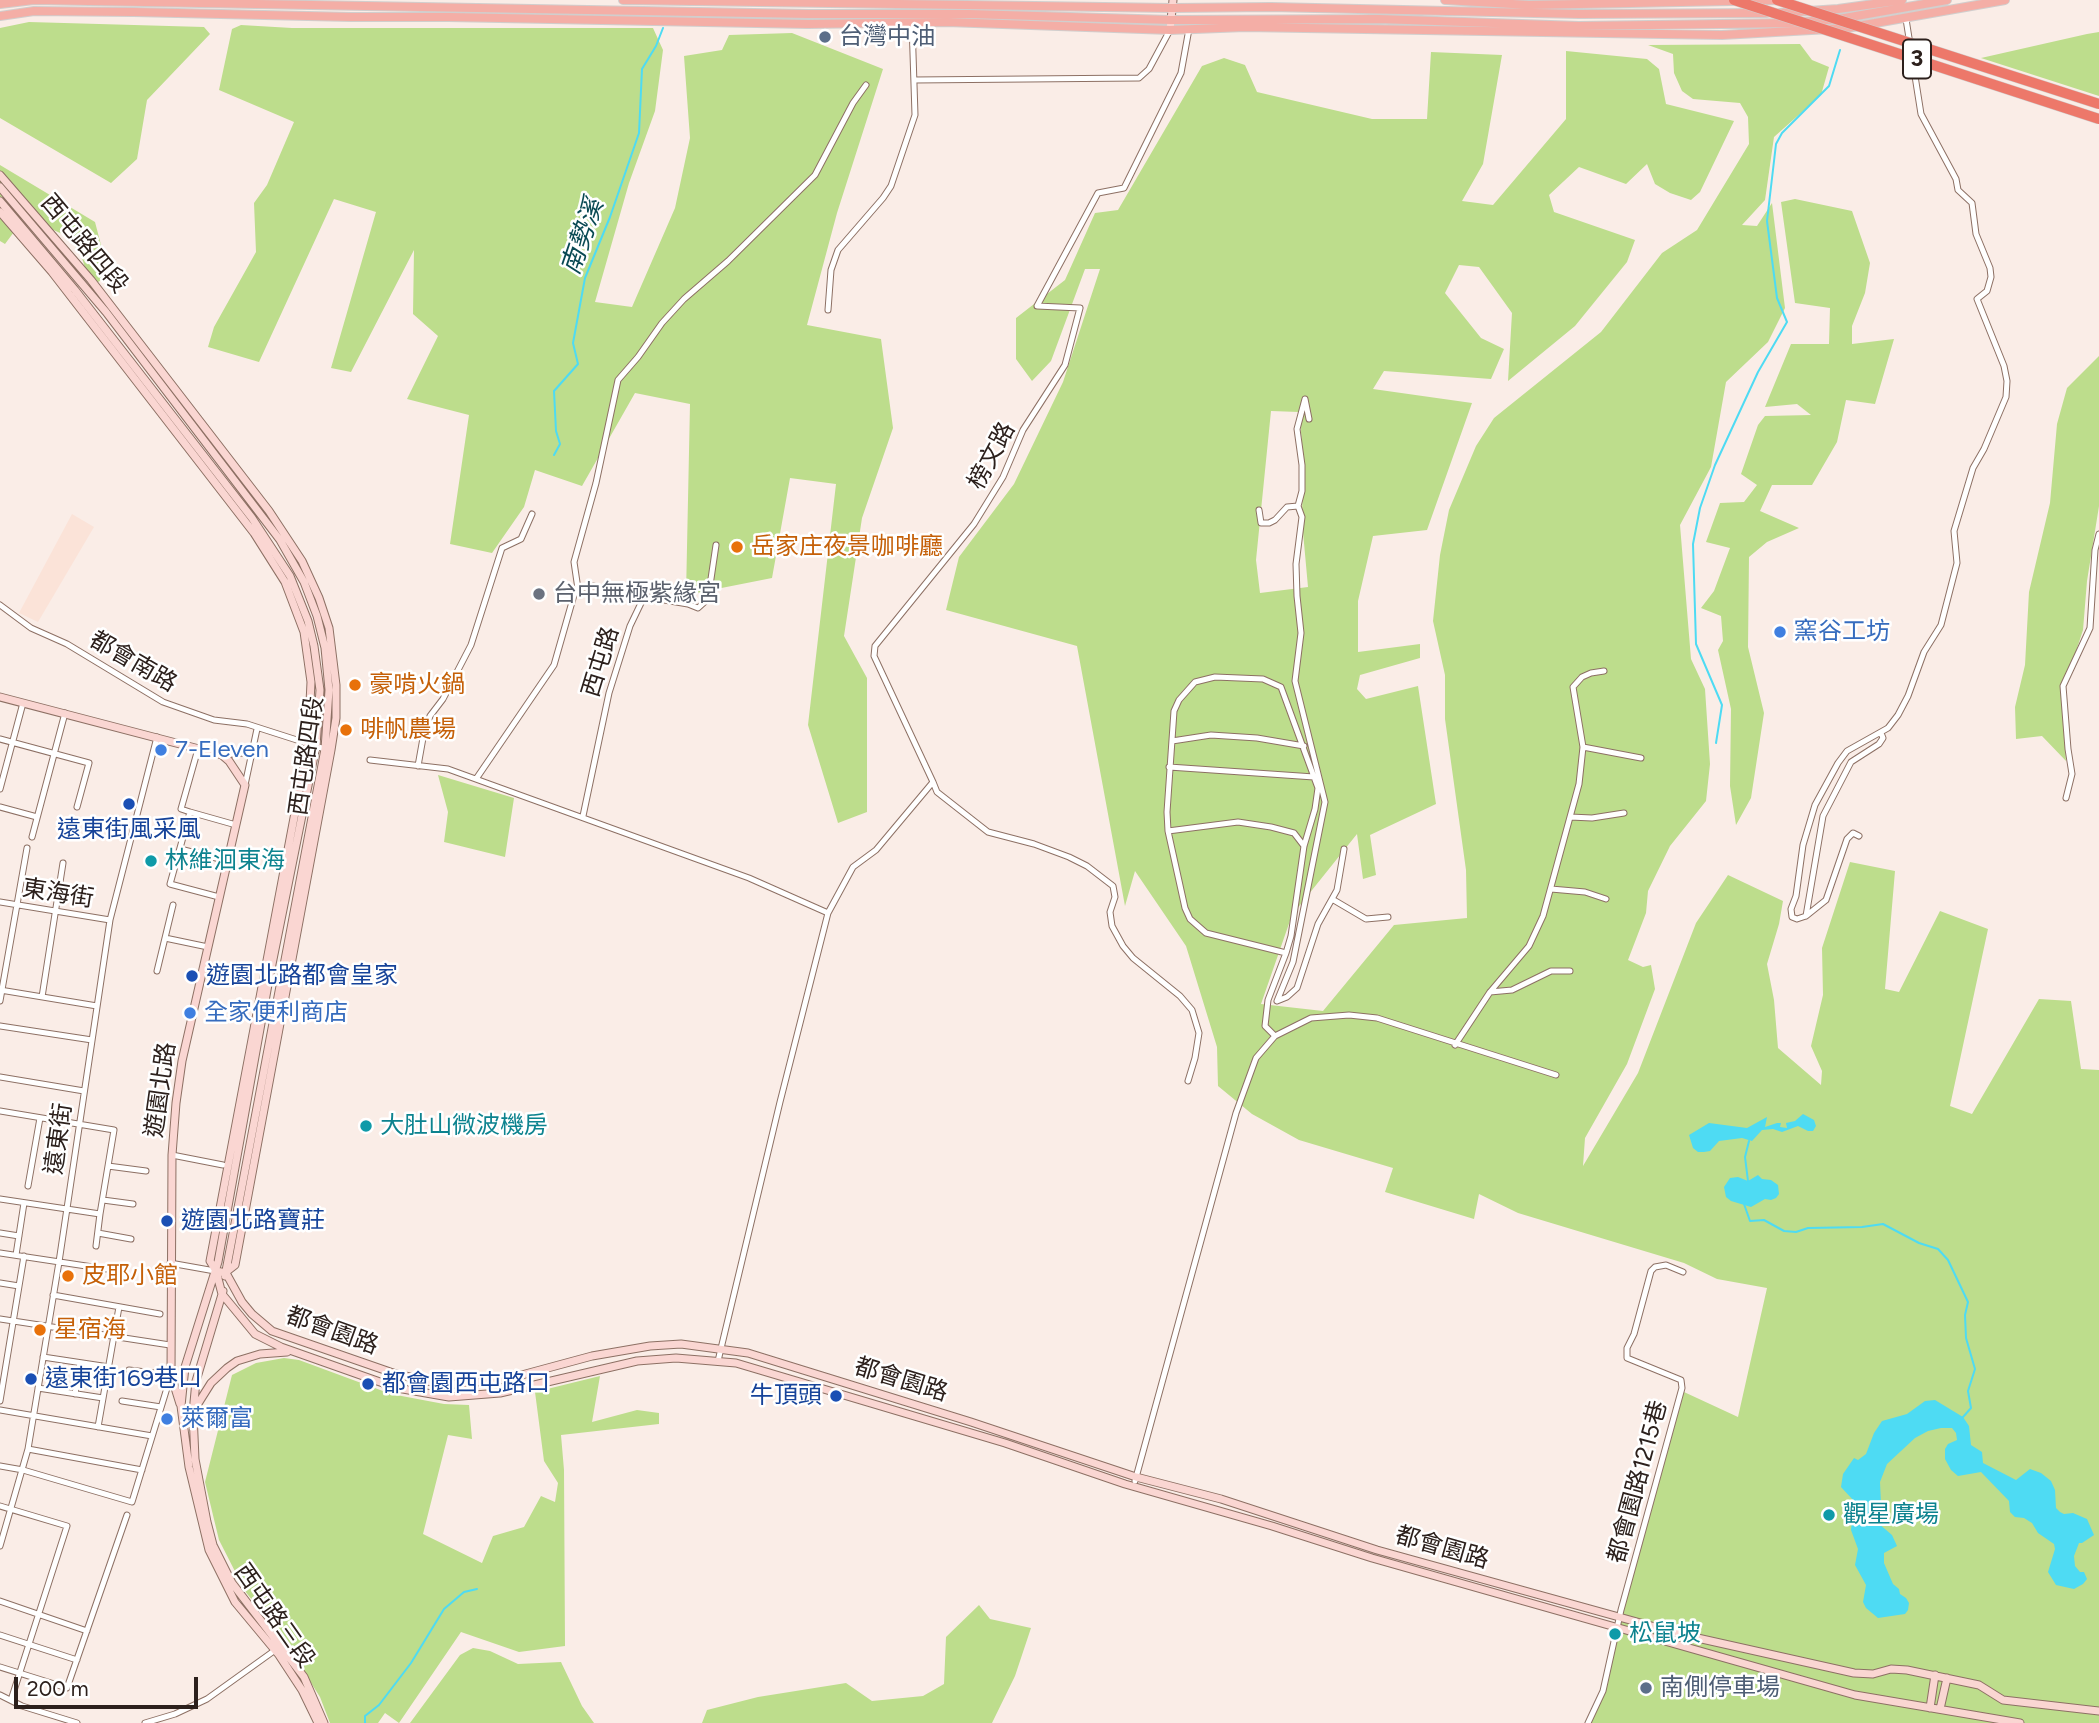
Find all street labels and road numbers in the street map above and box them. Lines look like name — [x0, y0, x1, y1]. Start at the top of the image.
road number: 3 — [1903, 40, 1931, 78]
street label: 西屯路四段 — [34, 189, 134, 299]
street label: 榜文路 — [962, 417, 1022, 495]
street label: 西屯路 — [577, 623, 625, 701]
street label: 都會南路 — [84, 626, 182, 698]
street label: 西屯路四段 — [284, 695, 330, 817]
street label: 東海街 — [20, 874, 96, 914]
street label: 遊園北路 — [140, 1040, 182, 1140]
street label: 遠東街 — [40, 1101, 78, 1177]
street label: 都會園路 — [282, 1301, 382, 1361]
street label: 都會園路 — [851, 1352, 951, 1408]
street label: 都會園路1215巷 — [1602, 1398, 1674, 1566]
street label: 都會園路 — [1392, 1521, 1492, 1575]
street label: 西屯路三段 — [228, 1559, 320, 1673]

